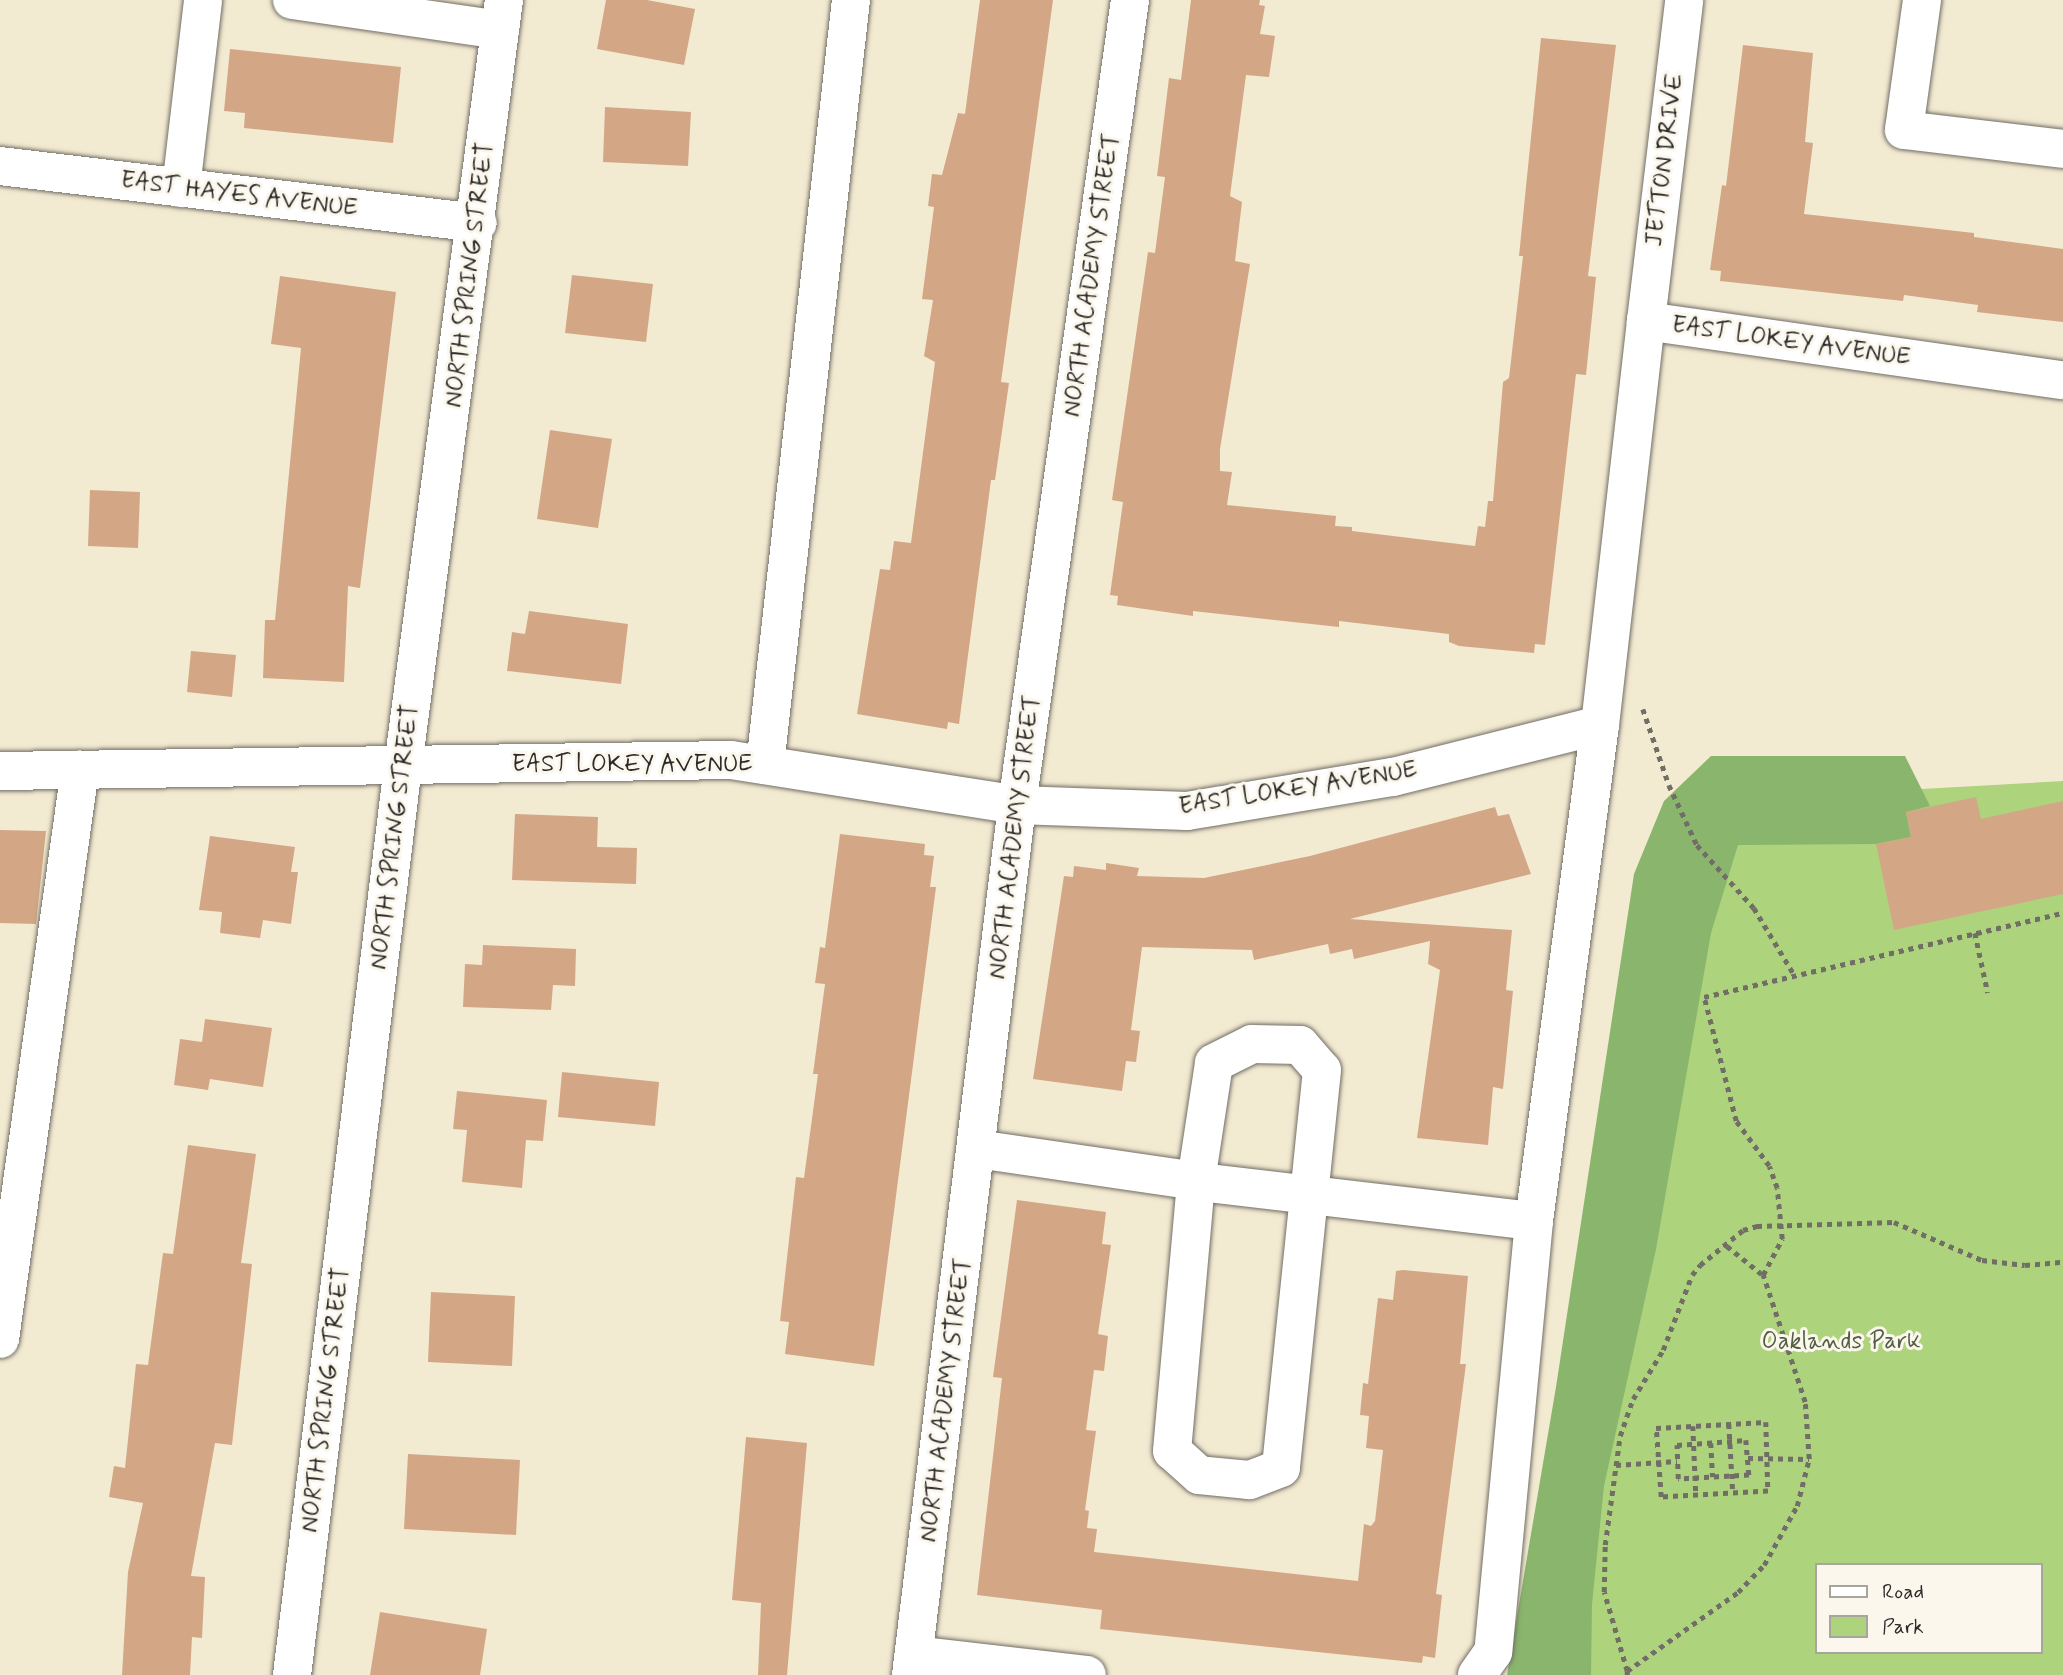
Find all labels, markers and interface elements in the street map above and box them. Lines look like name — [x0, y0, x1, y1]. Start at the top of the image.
street label: JETTON DRIVE — [1640, 72, 1690, 248]
street label: NORTH ACADEMY STREET — [1057, 129, 1127, 421]
street label: NORTH SPRING STREET — [439, 140, 501, 410]
street label: EAST HAYES AVENUE — [119, 166, 359, 224]
street label: EAST LOKEY AVENUE — [1669, 311, 1913, 373]
street label: NORTH ACADEMY STREET — [983, 691, 1047, 983]
street label: NORTH SPRING STREET — [364, 702, 426, 972]
street label: EAST LOKEY AVENUE — [511, 751, 753, 779]
street label: EAST LOKEY AVENUE — [1176, 756, 1420, 822]
street label: NORTH ACADEMY STREET — [914, 1254, 978, 1546]
street label: NORTH SPRING STREET — [295, 1265, 357, 1535]
park label: Oaklands Park — [1764, 1328, 1918, 1356]
legend — [1814, 1563, 2042, 1654]
text: Road — [1882, 1578, 1924, 1606]
text: Park — [1882, 1613, 1924, 1641]

